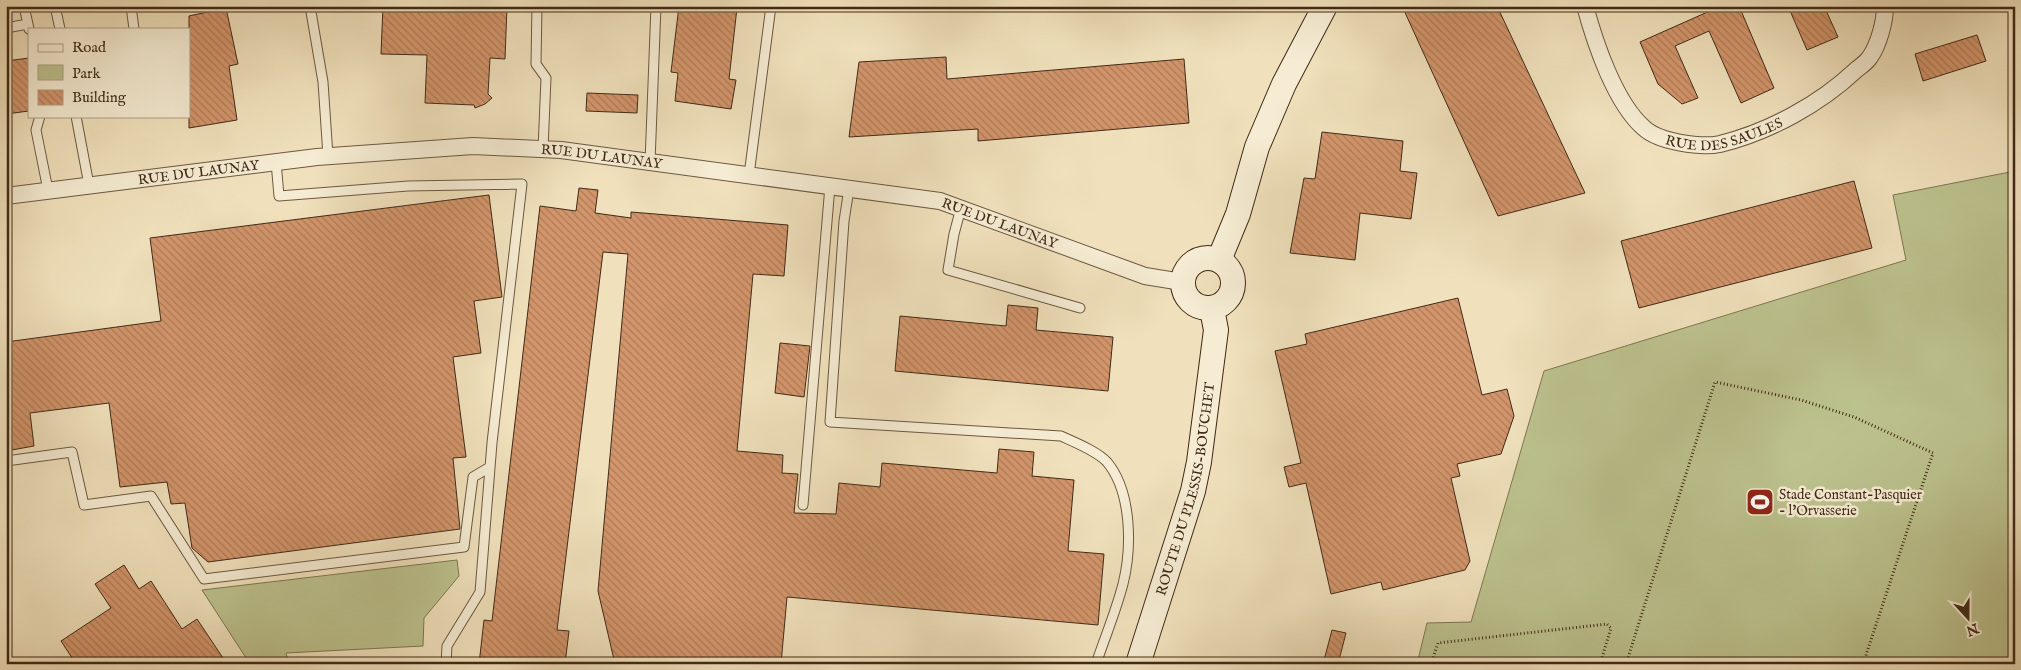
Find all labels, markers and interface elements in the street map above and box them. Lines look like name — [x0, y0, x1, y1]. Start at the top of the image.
legend — [28, 28, 190, 118]
text: Road — [72, 38, 107, 57]
text: Park — [72, 64, 102, 83]
text: Building — [72, 88, 127, 107]
street label: RUE DES SAULES — [1663, 114, 1786, 155]
street label: RUE DU LAUNAY — [541, 141, 665, 174]
street label: RUE DU LAUNAY — [137, 156, 262, 189]
street label: RUE DU LAUNAY — [939, 194, 1061, 254]
street label: ROUTE DU PLESSIS-BOUCHET — [1152, 380, 1219, 598]
place label: Stade Constant-Pasquier - l'Orvasserie — [1779, 486, 1922, 520]
sports icon: Stade Constant-Pasquier - l'Orvasserie — [1745, 487, 1775, 517]
north arrow — [1944, 592, 1994, 642]
text: N — [1963, 618, 1982, 640]

